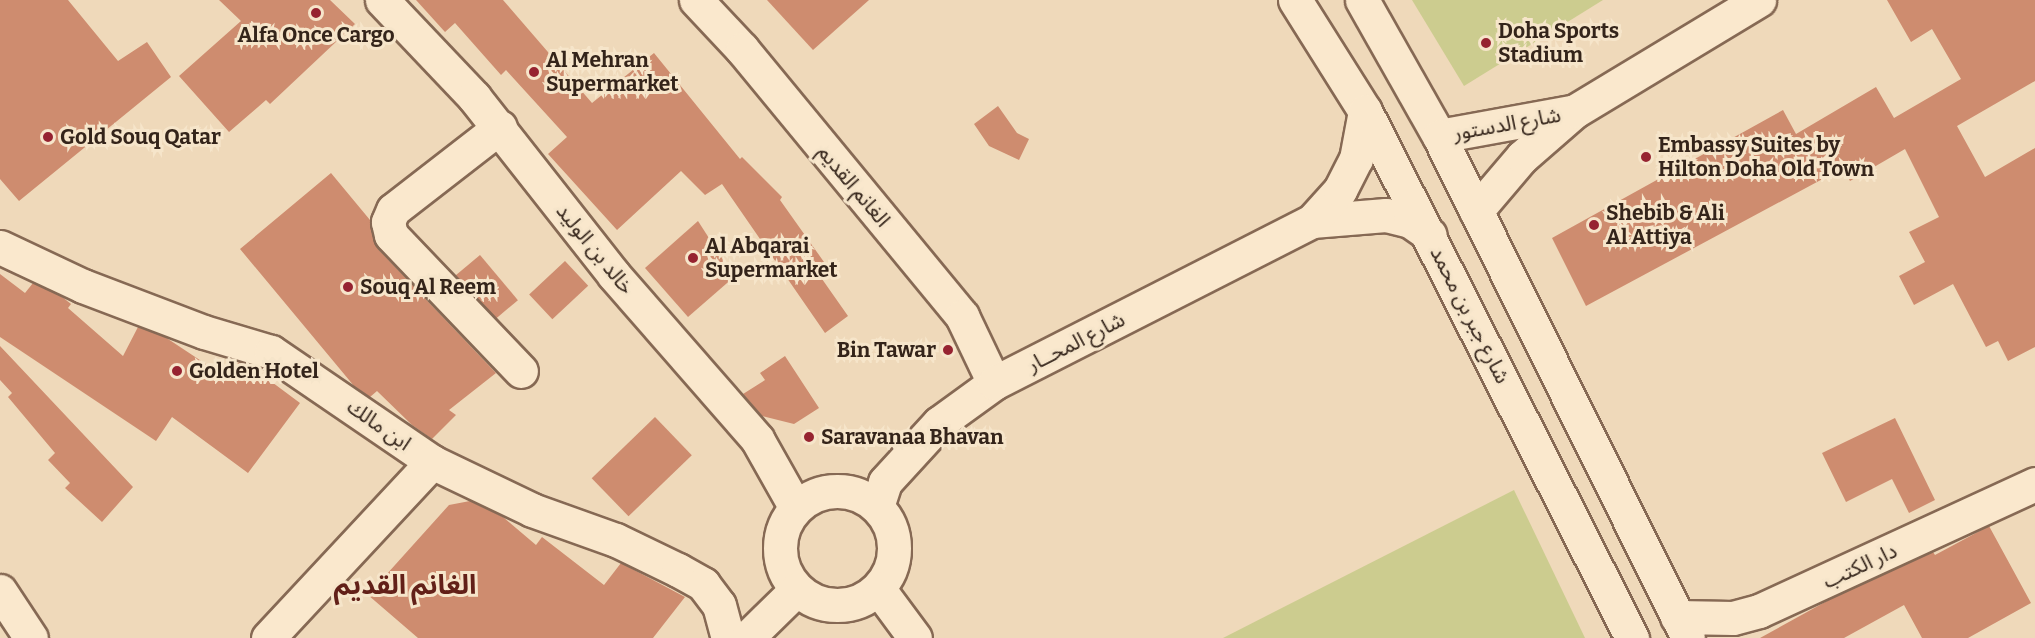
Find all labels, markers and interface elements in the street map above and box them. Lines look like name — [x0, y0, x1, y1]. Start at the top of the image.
marker: Alfa Once Cargo — [309, 6, 323, 20]
place label: Doha Sports Stadium — [1498, 18, 1619, 68]
place label: Alfa Once Cargo — [237, 22, 395, 48]
marker: Doha Sports Stadium — [1479, 36, 1493, 50]
place label: Al Mehran Supermarket — [546, 47, 679, 97]
marker: Al Mehran Supermarket — [527, 65, 541, 79]
street label: شارع الدستور — [1451, 102, 1563, 146]
place label: Gold Souq Qatar — [60, 124, 221, 150]
marker: Gold Souq Qatar — [41, 130, 55, 144]
place label: Embassy Suites by Hilton Doha Old Town — [1658, 132, 1874, 182]
street label: الغانم القديم — [812, 140, 896, 232]
marker: Embassy Suites by Hilton Doha Old Town — [1639, 150, 1653, 164]
street label: خالد بن الوليد — [551, 199, 639, 299]
place label: Shebib & Ali Al Attiya — [1606, 200, 1725, 250]
marker: Shebib & Ali Al Attiya — [1587, 218, 1601, 232]
place label: Al Abqarai Supermarket — [705, 233, 838, 283]
street label: شارع جبر بن محمد — [1425, 242, 1515, 388]
marker: Al Abqarai Supermarket — [686, 251, 700, 265]
place label: Souq Al Reem — [360, 274, 496, 300]
marker: Souq Al Reem — [341, 280, 355, 294]
street label: شارع المحــار — [1023, 307, 1129, 377]
place label: Bin Tawar — [837, 337, 936, 363]
marker: Bin Tawar — [941, 343, 955, 357]
place label: Golden Hotel — [189, 358, 319, 384]
marker: Golden Hotel — [170, 364, 184, 378]
street label: ابن مالك — [342, 394, 416, 456]
place label: Saravanaa Bhavan — [821, 424, 1004, 450]
marker: Saravanaa Bhavan — [802, 430, 816, 444]
street label: دار الكتب — [1819, 538, 1901, 594]
district label: الغانم القديم — [334, 570, 476, 602]

